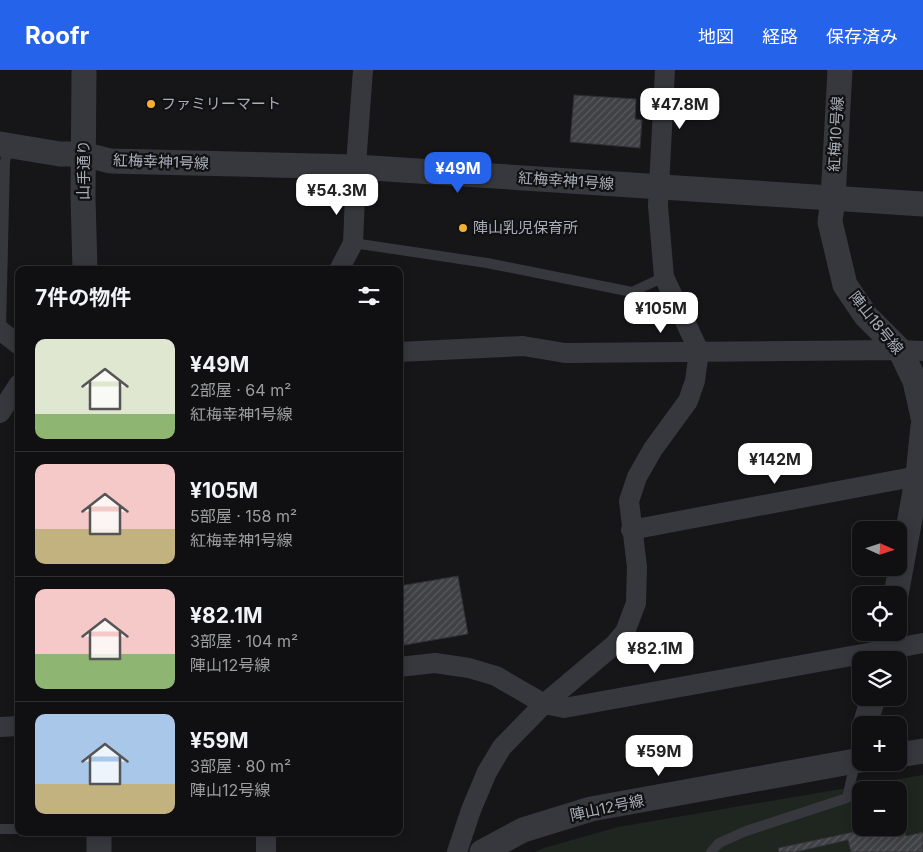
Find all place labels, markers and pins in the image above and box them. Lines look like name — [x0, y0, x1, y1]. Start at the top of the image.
pin: ¥47.8M — [639, 88, 721, 130]
place label: ファミリーマート — [161, 94, 281, 113]
marker: ファミリーマート — [145, 98, 157, 110]
pin: ¥49M — [428, 152, 488, 194]
pin: ¥54.3M — [296, 174, 378, 216]
place label: 陣山乳児保育所 — [473, 218, 578, 237]
marker: 陣山乳児保育所 — [457, 222, 469, 234]
pin: ¥105M — [626, 292, 696, 334]
pin: ¥142M — [740, 442, 810, 485]
pin: ¥82.1M — [614, 632, 696, 674]
pin: ¥59M — [629, 734, 689, 777]

